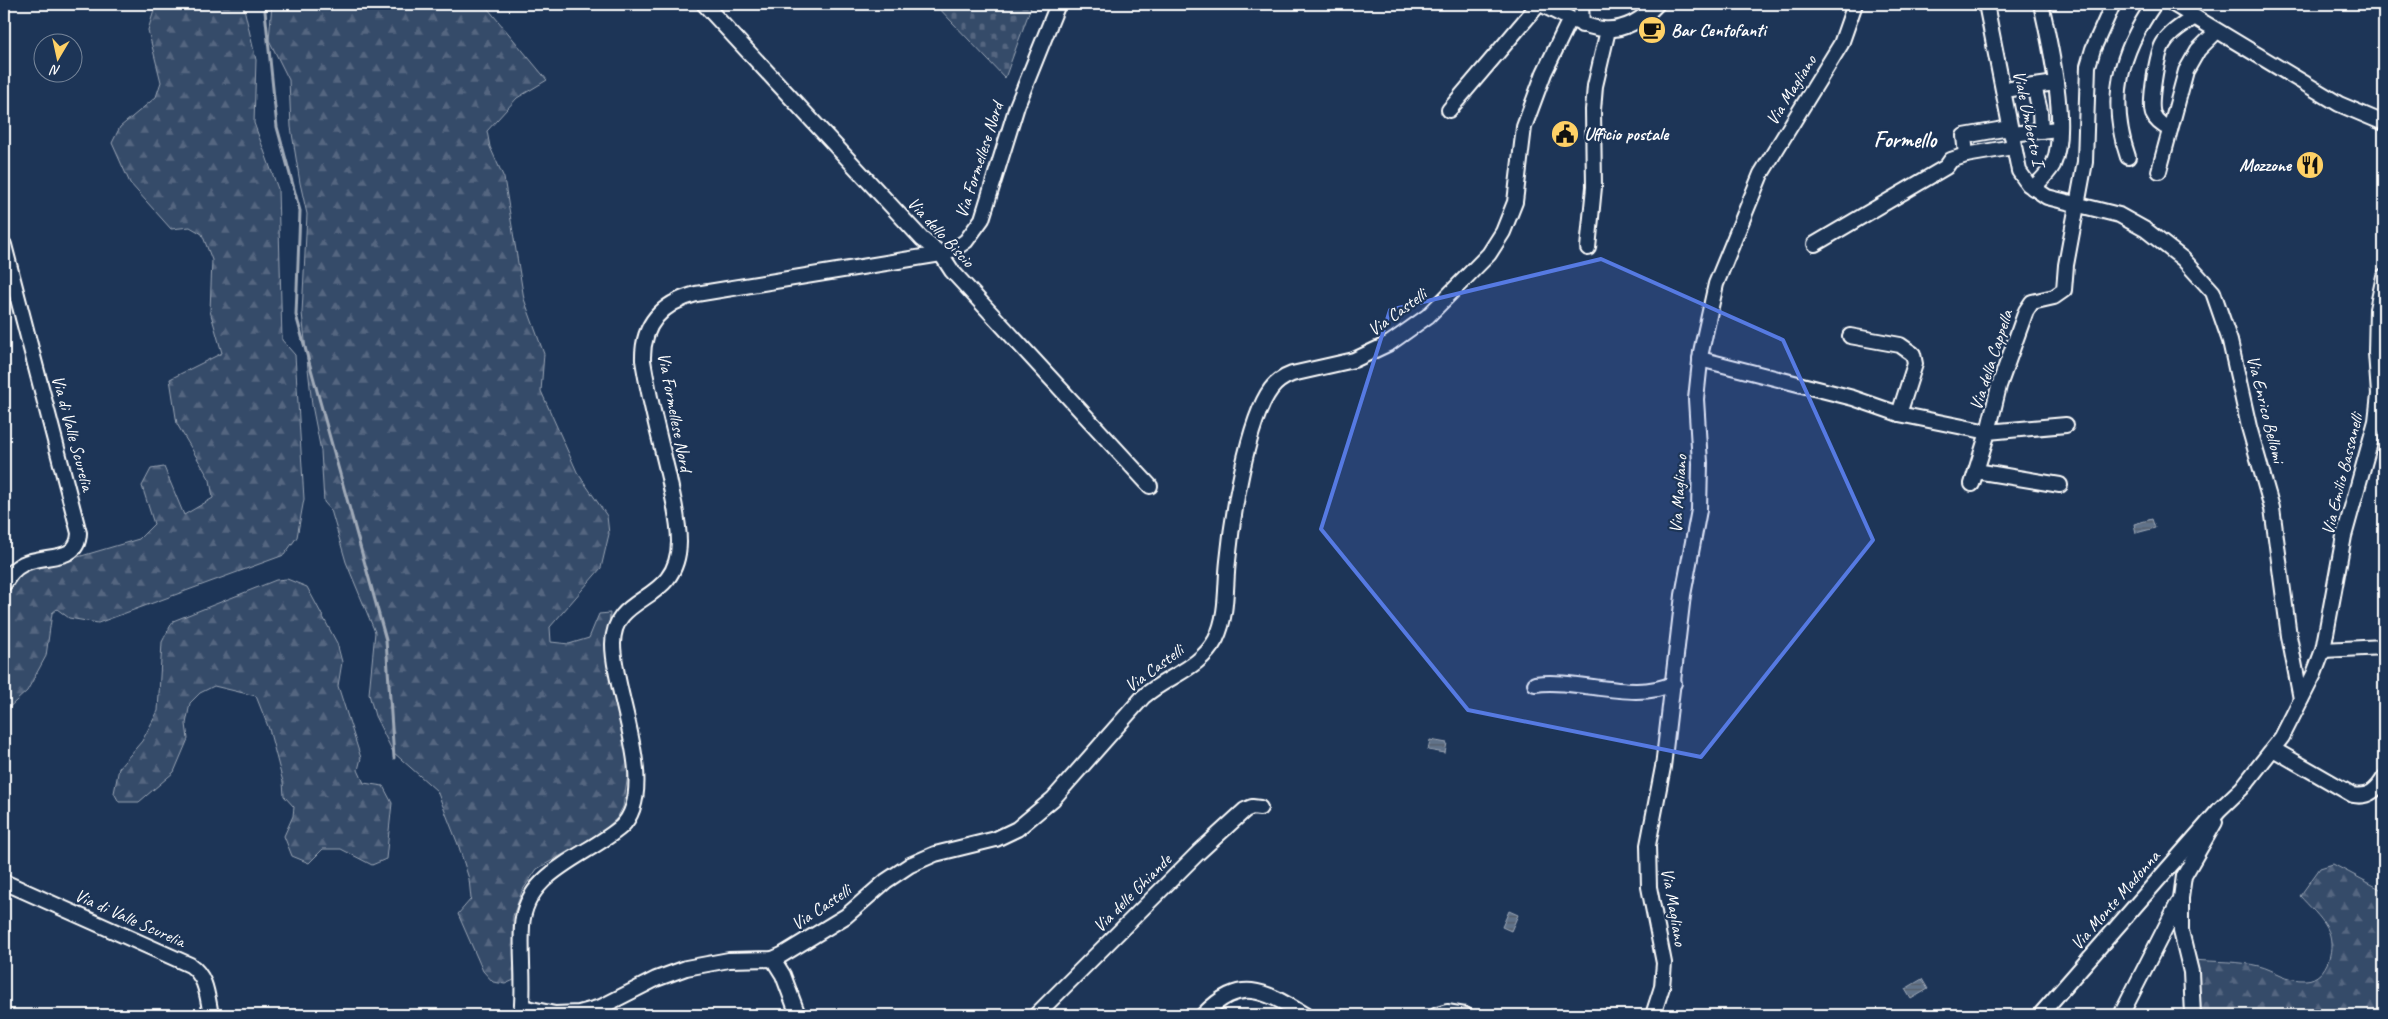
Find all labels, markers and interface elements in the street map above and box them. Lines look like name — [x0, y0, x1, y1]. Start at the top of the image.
cafe icon: Bar Centofanti — [1637, 15, 1667, 45]
place label: Bar Centofanti — [1671, 19, 1768, 41]
north arrow — [32, 32, 82, 82]
street label: Via Magliano — [1761, 49, 1822, 129]
text: N — [48, 61, 62, 79]
street label: Viale Umberto I — [2008, 69, 2051, 171]
street label: Via Formellese Nord — [950, 97, 1009, 221]
public building icon: Ufficio postale — [1550, 119, 1580, 149]
place label: Ufficio postale — [1584, 123, 1670, 145]
district label: Formello — [1874, 126, 1938, 154]
restaurant icon: Mozzone — [2295, 150, 2325, 180]
place label: Mozzone — [2239, 154, 2293, 176]
street label: Via dello Biscio — [903, 192, 980, 273]
street label: Via Castelli — [1363, 282, 1433, 341]
street label: Via della Cappella — [1964, 306, 2018, 413]
street label: Via Formellese Nord — [653, 351, 698, 476]
street label: Via Enrico Bellomi — [2242, 353, 2291, 467]
street label: Via di Valle Scurelia — [47, 373, 99, 495]
street label: Via Emilio Bassanelli — [2316, 409, 2368, 537]
street label: Via Magliano — [1664, 452, 1692, 534]
street label: Via Castelli — [1120, 638, 1190, 697]
street label: Via Monte Madonna — [2066, 845, 2165, 954]
street label: Via delle Ghiande — [1088, 848, 1177, 937]
street label: Via Magliano — [1656, 866, 1692, 949]
street label: Via Castelli — [787, 878, 857, 935]
street label: Via di Valle Scurelia — [71, 884, 190, 953]

